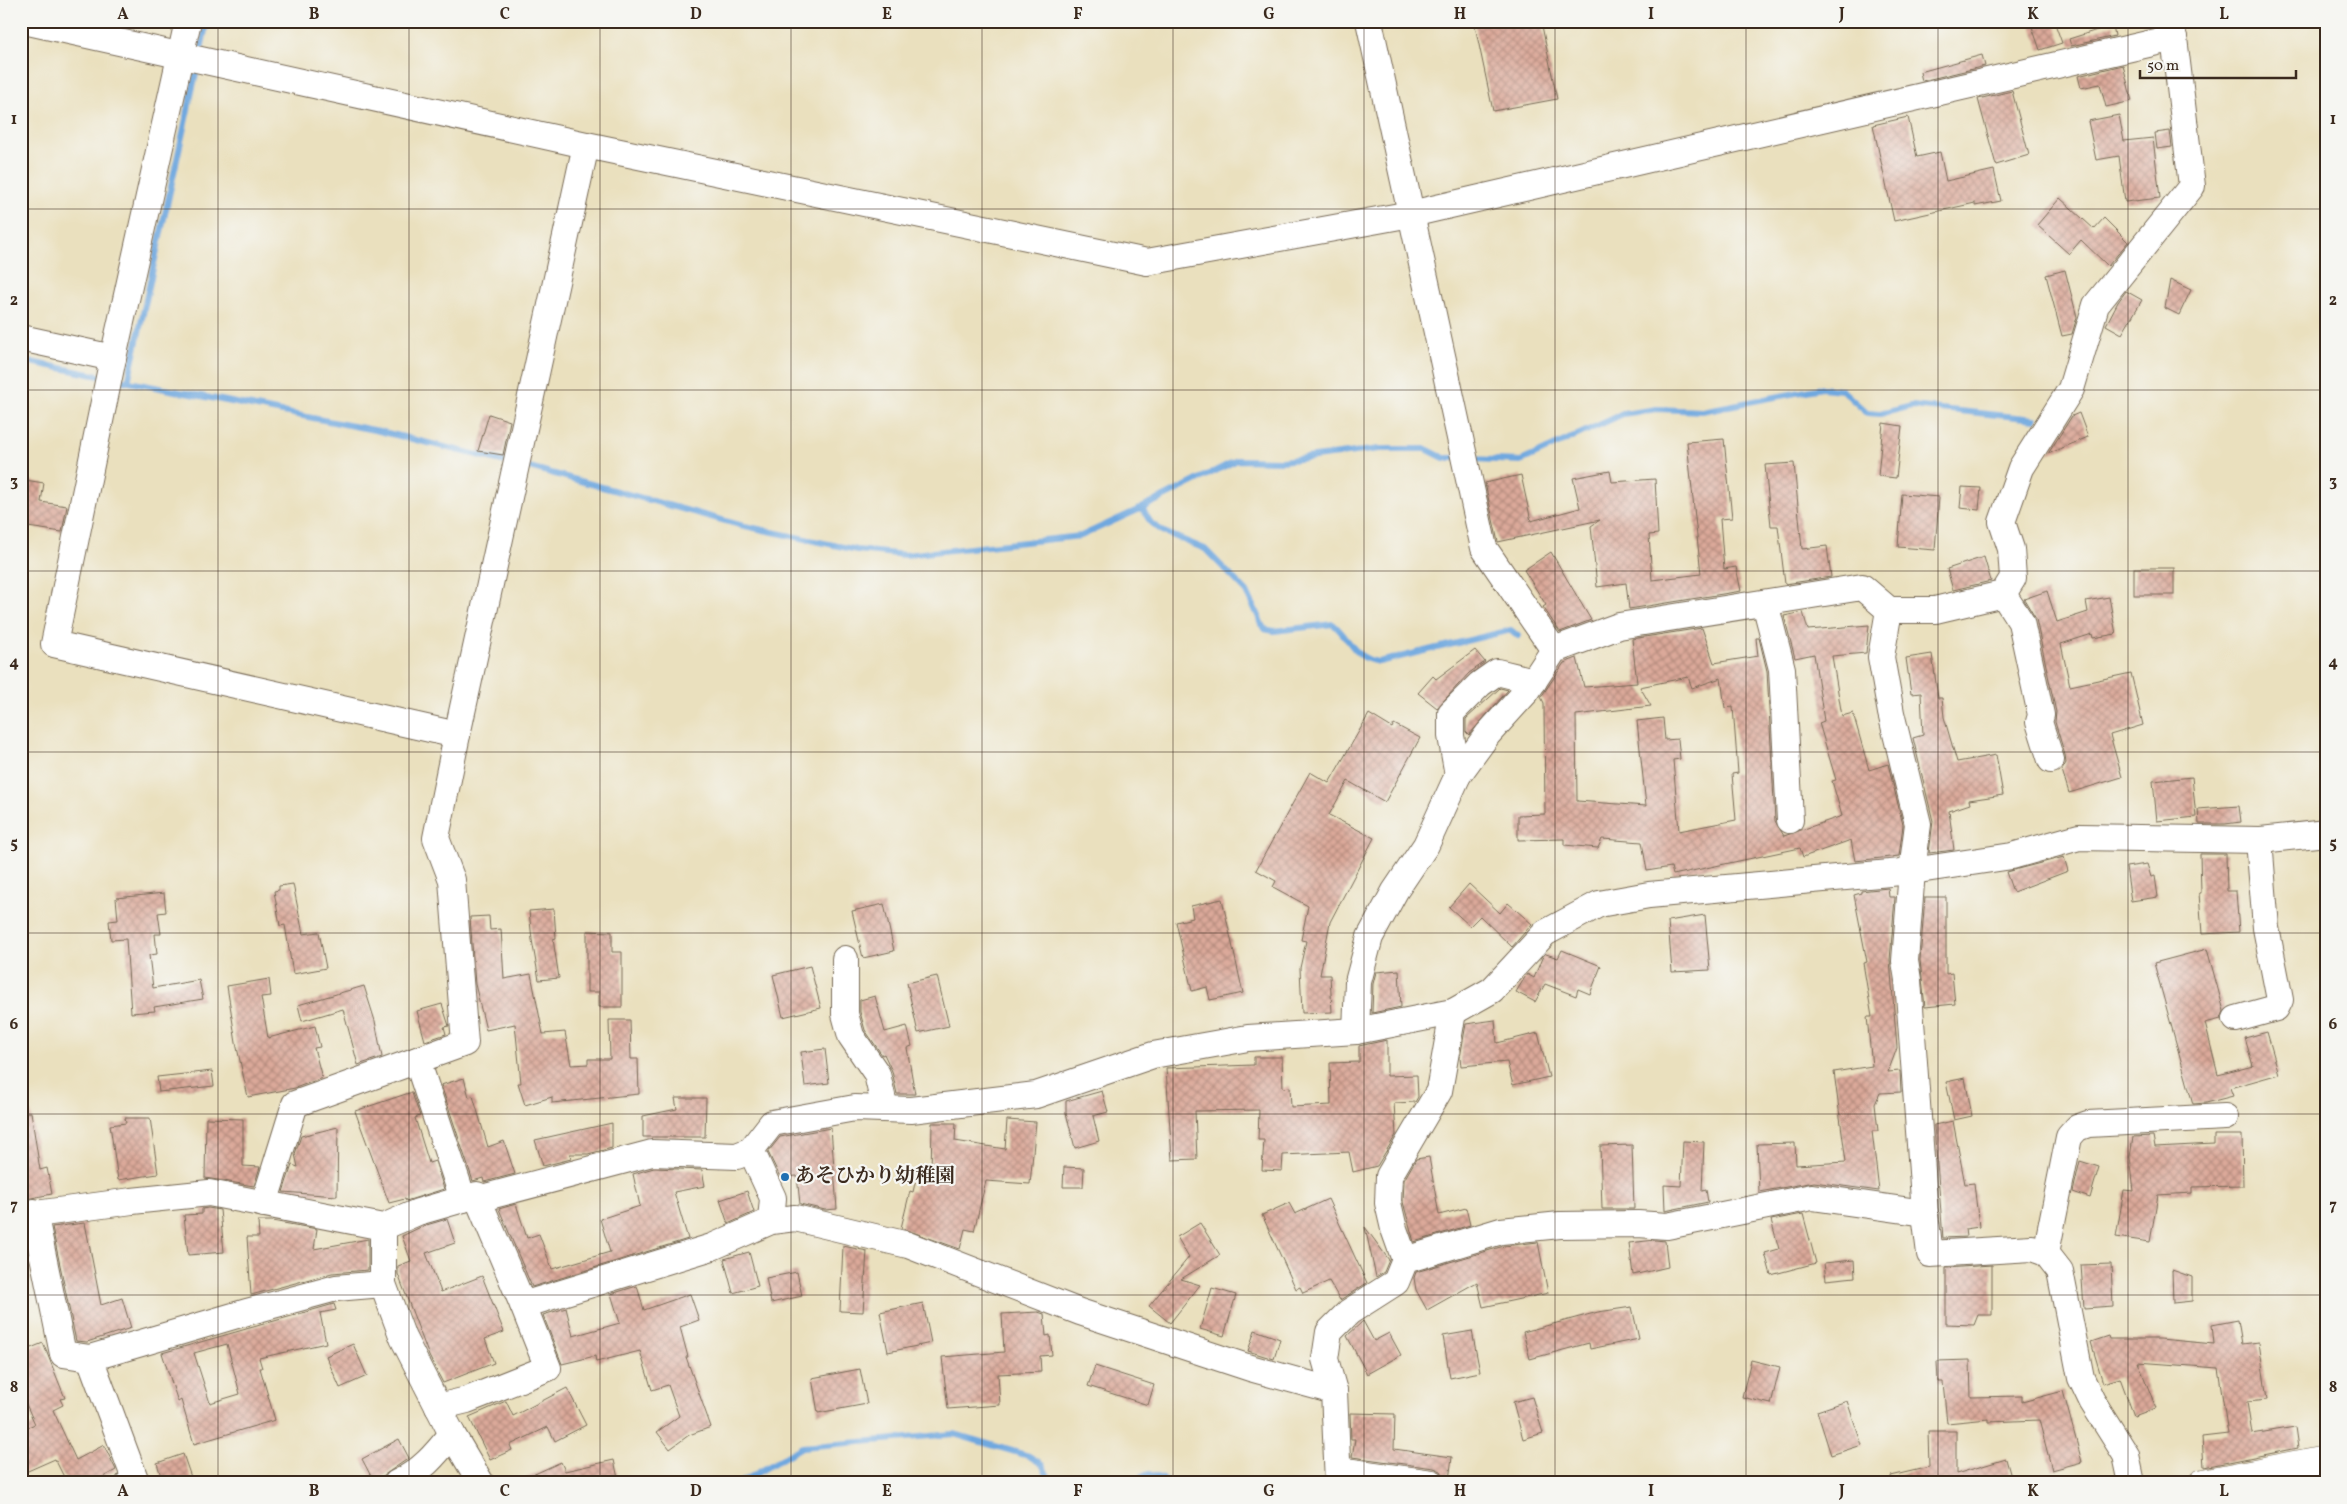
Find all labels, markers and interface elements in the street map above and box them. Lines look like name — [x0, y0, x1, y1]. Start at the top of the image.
text: A — [117, 4, 129, 26]
text: B — [309, 4, 320, 26]
text: C — [500, 4, 510, 26]
text: D — [690, 4, 702, 26]
text: E — [882, 4, 892, 26]
text: F — [1073, 4, 1083, 26]
text: G — [1263, 4, 1275, 26]
text: H — [1454, 4, 1466, 26]
text: I — [1648, 4, 1654, 26]
text: J — [1838, 4, 1845, 26]
text: K — [2027, 4, 2039, 26]
text: L — [2219, 4, 2229, 26]
scale bar — [2140, 48, 2296, 80]
text: 50 m — [2147, 56, 2179, 77]
text: 1 — [11, 109, 17, 131]
text: 1 — [2330, 109, 2336, 131]
text: 2 — [10, 290, 18, 312]
text: 2 — [2329, 290, 2337, 312]
text: 3 — [10, 471, 18, 493]
text: 3 — [2329, 471, 2337, 493]
text: 4 — [9, 652, 19, 674]
text: 4 — [2328, 652, 2338, 674]
text: 5 — [10, 833, 18, 855]
text: 5 — [2329, 833, 2337, 855]
text: 6 — [10, 1014, 19, 1036]
text: 6 — [2329, 1014, 2338, 1036]
place label: あそひかり幼稚園 — [795, 1163, 955, 1191]
marker: あそひかり幼稚園 — [779, 1171, 791, 1183]
text: 7 — [10, 1195, 18, 1217]
text: 7 — [2329, 1195, 2337, 1217]
text: 8 — [10, 1377, 18, 1399]
text: 8 — [2329, 1377, 2337, 1399]
text: A — [117, 1481, 129, 1503]
text: B — [309, 1481, 320, 1503]
text: C — [500, 1481, 510, 1503]
text: D — [690, 1481, 702, 1503]
text: E — [882, 1481, 892, 1503]
text: F — [1073, 1481, 1083, 1503]
text: G — [1263, 1481, 1275, 1503]
text: H — [1454, 1481, 1466, 1503]
text: I — [1648, 1481, 1654, 1503]
text: J — [1838, 1481, 1845, 1503]
text: K — [2027, 1481, 2039, 1503]
text: L — [2219, 1481, 2229, 1503]

